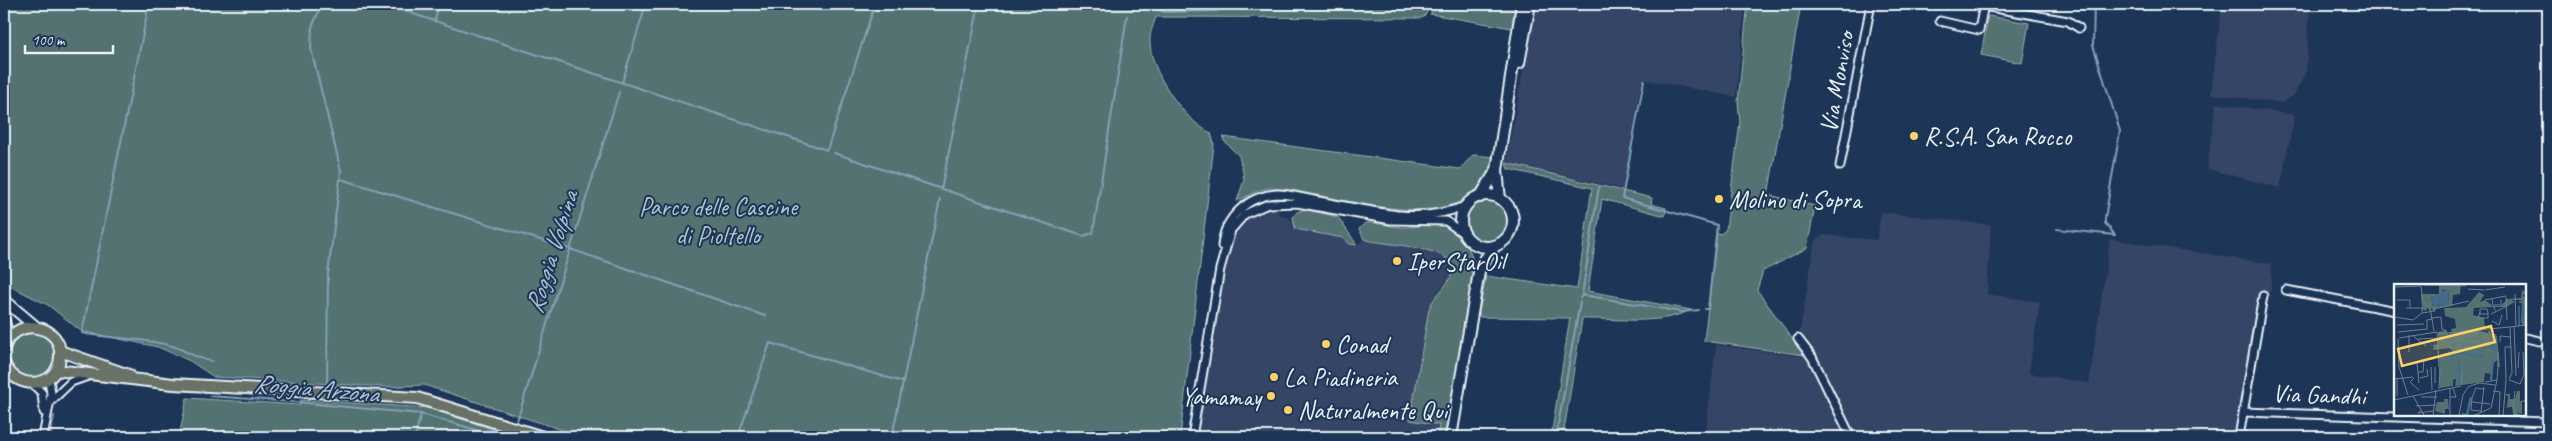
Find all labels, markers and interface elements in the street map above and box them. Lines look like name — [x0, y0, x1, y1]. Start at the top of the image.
scale bar — [25, 22, 112, 54]
street label: Via Monviso — [1812, 26, 1862, 135]
text: 100 m — [32, 31, 66, 50]
place label: R.S.A. San Rocco — [1924, 121, 2073, 153]
marker: R.S.A. San Rocco — [1908, 130, 1920, 142]
water label: Roggia Volpina — [517, 184, 587, 317]
place label: Molino di Sopra — [1729, 184, 1864, 216]
park label: Parco delle Cascine di Pioltello — [639, 191, 799, 252]
marker: Molino di Sopra — [1713, 193, 1725, 205]
place label: IperStarOil — [1407, 246, 1509, 278]
marker: IperStarOil — [1391, 255, 1403, 267]
inset map — [2394, 284, 2527, 416]
place label: Conad — [1336, 329, 1392, 361]
marker: Conad — [1320, 338, 1332, 350]
place label: La Piadineria — [1284, 362, 1399, 394]
water label: Roggia Arzona — [252, 367, 382, 411]
marker: La Piadineria — [1268, 371, 1280, 383]
street label: Via Gandhi — [2272, 377, 2369, 413]
place label: Yamamay — [1181, 381, 1263, 413]
marker: Yamamay — [1265, 390, 1277, 402]
place label: Naturalmente Qui — [1298, 395, 1451, 427]
marker: Naturalmente Qui — [1282, 404, 1294, 416]

